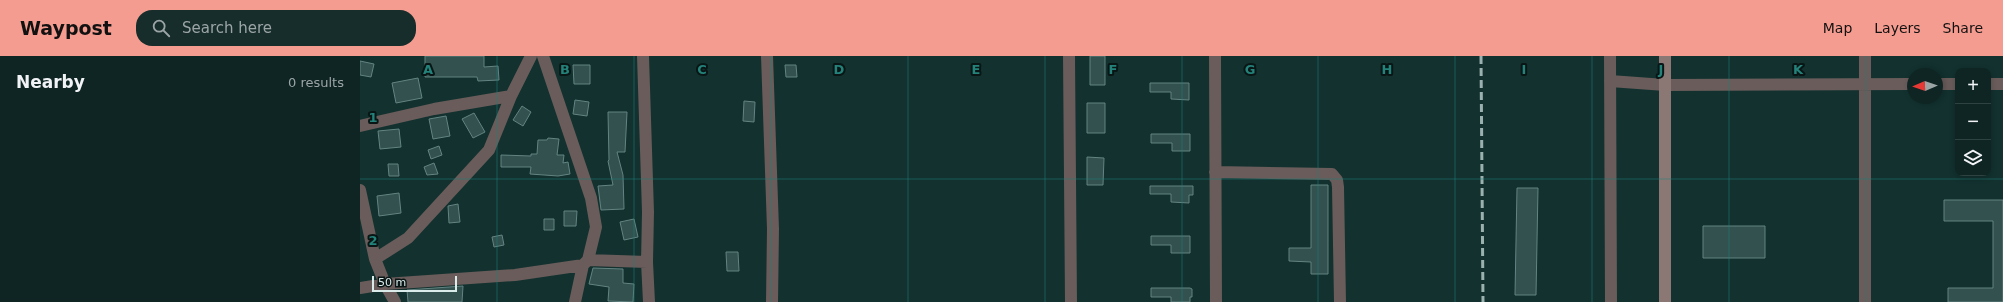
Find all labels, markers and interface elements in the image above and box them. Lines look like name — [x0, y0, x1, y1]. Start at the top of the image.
search box — [136, 10, 416, 46]
text: Waypost — [20, 17, 112, 39]
icon: search — [150, 17, 172, 39]
text: Search here — [182, 19, 272, 37]
text: Map — [1823, 20, 1852, 36]
text: Layers — [1874, 20, 1921, 36]
text: Share — [1943, 20, 1983, 36]
text: A — [423, 62, 433, 77]
text: B — [560, 62, 570, 77]
text: C — [697, 62, 707, 77]
text: D — [834, 62, 845, 77]
text: E — [972, 62, 980, 77]
text: F — [1109, 62, 1117, 77]
text: G — [1245, 62, 1255, 77]
text: H — [1382, 62, 1392, 77]
text: I — [1522, 62, 1526, 77]
text: J — [1658, 62, 1663, 77]
text: K — [1793, 62, 1804, 77]
north arrow — [1907, 68, 1943, 104]
map controls — [1955, 68, 1991, 176]
button: + — [1955, 68, 1991, 104]
text: Nearby — [16, 72, 85, 92]
text: 0 results — [288, 75, 344, 90]
button: − — [1955, 104, 1991, 140]
text: 1 — [368, 110, 378, 125]
button: layers — [1955, 140, 1991, 176]
text: 2 — [368, 233, 378, 248]
scale bar — [372, 274, 457, 293]
text: 50 m — [378, 276, 406, 289]

